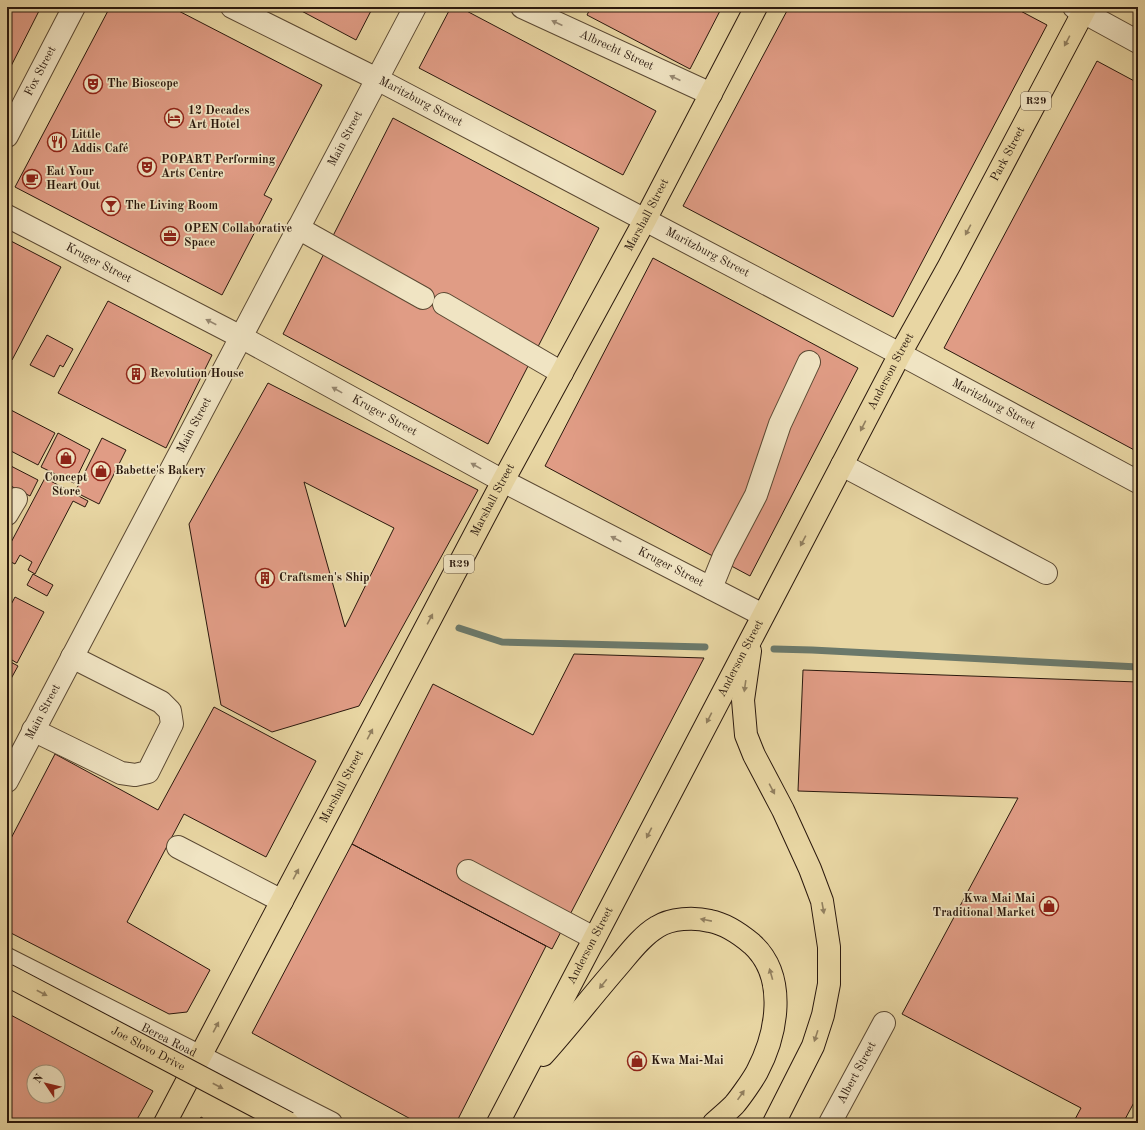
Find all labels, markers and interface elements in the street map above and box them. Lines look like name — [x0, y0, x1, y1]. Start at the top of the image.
one-way arrow — [552, 20, 563, 26]
street label: Albrecht Street — [578, 28, 655, 73]
one-way arrow — [1064, 36, 1071, 47]
street label: Fox Street — [23, 44, 59, 98]
theatre icon: The Bioscope — [82, 73, 104, 95]
street label: Maritzburg Street — [377, 75, 464, 129]
one-way arrow — [670, 75, 681, 81]
place label: The Bioscope — [107, 78, 179, 90]
road number: R29 — [1021, 92, 1051, 110]
place label: 12 Decades Art Hotel — [188, 105, 249, 131]
hotel icon: 12 Decades Art Hotel — [163, 107, 185, 129]
street label: Main Street — [326, 109, 365, 169]
street label: Park Street — [989, 125, 1027, 183]
place label: Little Addis Café — [71, 129, 129, 155]
restaurant icon: Little Addis Café — [46, 131, 68, 153]
place label: POPART Performing Arts Centre — [161, 154, 276, 180]
theatre icon: POPART Performing Arts Centre — [136, 156, 158, 178]
place label: Eat Your Heart Out — [46, 166, 101, 192]
cafe icon: Eat Your Heart Out — [21, 168, 43, 190]
street label: Marshall Street — [623, 177, 671, 253]
bar icon: The Living Room — [100, 195, 122, 217]
place label: The Living Room — [125, 200, 218, 212]
place label: OPEN Collaborative Space — [184, 223, 293, 249]
one-way arrow — [965, 224, 971, 235]
office icon: OPEN Collaborative Space — [159, 225, 181, 247]
street label: Maritzburg Street — [663, 226, 751, 280]
street label: Kruger Street — [64, 241, 133, 285]
one-way arrow — [205, 318, 216, 325]
street label: Anderson Street — [866, 331, 916, 412]
building icon: Revolution House — [125, 363, 147, 385]
place label: Revolution House — [150, 368, 244, 380]
street label: Maritzburg Street — [950, 377, 1037, 432]
one-way arrow — [331, 387, 343, 394]
street label: Kruger Street — [350, 393, 419, 439]
street label: Main Street — [175, 396, 214, 455]
one-way arrow — [859, 420, 866, 431]
shop icon: Concept Store — [55, 447, 77, 469]
shop icon: Babette's Bakery — [90, 460, 112, 482]
street label: Marshall Street — [469, 462, 517, 538]
one-way arrow — [470, 463, 482, 470]
place label: Babette's Bakery — [115, 465, 206, 477]
place label: Concept Store — [45, 472, 88, 498]
one-way arrow — [799, 535, 806, 547]
one-way arrow — [610, 536, 622, 542]
street label: Kruger Street — [636, 545, 706, 589]
road number: R29 — [444, 555, 474, 573]
building icon: Craftsmen's Ship — [254, 567, 276, 589]
place label: Craftsmen's Ship — [279, 572, 370, 584]
one-way arrow — [427, 614, 433, 625]
street label: Anderson Street — [716, 618, 766, 699]
one-way arrow — [742, 680, 748, 692]
street label: Main Street — [24, 682, 63, 742]
one-way arrow — [706, 712, 712, 724]
one-way arrow — [366, 729, 373, 740]
street label: Marshall Street — [318, 748, 366, 825]
one-way arrow — [769, 783, 775, 795]
one-way arrow — [646, 827, 652, 839]
one-way arrow — [293, 868, 299, 880]
place label: Kwa Mai Mai Traditional Market — [933, 893, 1036, 919]
shop icon: Kwa Mai Mai Traditional Market — [1038, 895, 1060, 917]
one-way arrow — [820, 902, 826, 914]
street label: Anderson Street — [566, 905, 616, 986]
one-way arrow — [700, 917, 712, 923]
one-way arrow — [768, 968, 774, 980]
one-way arrow — [598, 979, 607, 990]
one-way arrow — [36, 990, 47, 996]
one-way arrow — [213, 1021, 220, 1032]
street label: Berea Road — [139, 1022, 198, 1060]
street label: Joe Slovo Drive — [109, 1025, 187, 1074]
one-way arrow — [813, 1031, 819, 1043]
street label: Albert Street — [836, 1040, 879, 1106]
shop icon: Kwa Mai-Mai — [626, 1050, 648, 1072]
place label: Kwa Mai-Mai — [651, 1055, 724, 1067]
north arrow — [26, 1064, 66, 1104]
text: N — [32, 1072, 46, 1086]
one-way arrow — [213, 1083, 224, 1090]
one-way arrow — [737, 1090, 745, 1100]

